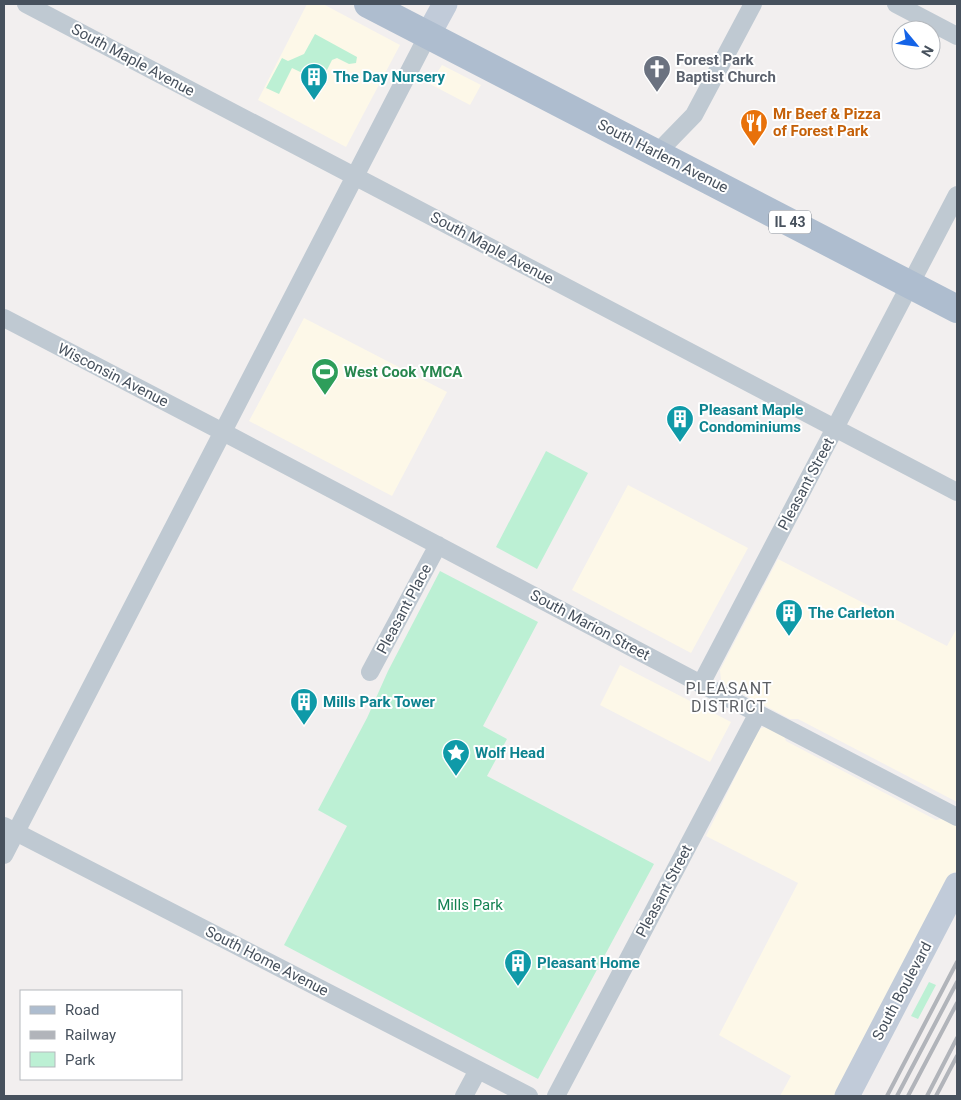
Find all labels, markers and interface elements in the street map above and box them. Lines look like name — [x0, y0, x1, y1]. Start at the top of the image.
street label: South Maple Avenue — [68, 20, 198, 100]
north arrow — [891, 20, 941, 70]
text: N — [918, 43, 937, 60]
place label: Forest Park Baptist Church — [676, 51, 776, 86]
church icon: Forest Park Baptist Church — [642, 54, 672, 93]
building icon: The Day Nursery — [299, 62, 329, 101]
place label: The Day Nursery — [333, 68, 445, 86]
place label: Mr Beef & Pizza of Forest Park — [773, 105, 881, 140]
restaurant icon: Mr Beef & Pizza of Forest Park — [739, 108, 769, 147]
street label: South Harlem Avenue — [595, 115, 731, 197]
street label: South Maple Avenue — [427, 208, 557, 288]
road number: IL 43 — [769, 210, 811, 233]
street label: Wisconsin Avenue — [55, 339, 171, 411]
sports icon: West Cook YMCA — [310, 357, 340, 396]
place label: West Cook YMCA — [344, 363, 463, 381]
place label: Pleasant Maple Condominiums — [699, 401, 803, 436]
building icon: Pleasant Maple Condominiums — [665, 404, 695, 443]
street label: Pleasant Street — [774, 435, 838, 533]
street label: Pleasant Place — [373, 561, 435, 657]
street label: South Marion Street — [527, 586, 653, 664]
building icon: The Carleton — [774, 598, 804, 637]
place label: The Carleton — [808, 604, 895, 622]
district label: PLEASANT DISTRICT — [686, 679, 772, 716]
building icon: Mills Park Tower — [289, 687, 319, 726]
place label: Mills Park Tower — [323, 693, 436, 711]
place icon: Wolf Head — [441, 738, 471, 777]
place label: Wolf Head — [475, 744, 545, 762]
street label: Pleasant Street — [632, 842, 696, 940]
park label: Mills Park — [437, 896, 503, 914]
street label: South Home Avenue — [202, 922, 332, 1000]
street label: South Boulevard — [868, 939, 936, 1043]
building icon: Pleasant Home — [503, 948, 533, 987]
place label: Pleasant Home — [537, 954, 640, 972]
legend — [20, 990, 182, 1080]
text: Road — [65, 1001, 99, 1019]
text: Railway — [65, 1026, 116, 1044]
text: Park — [65, 1051, 96, 1069]

